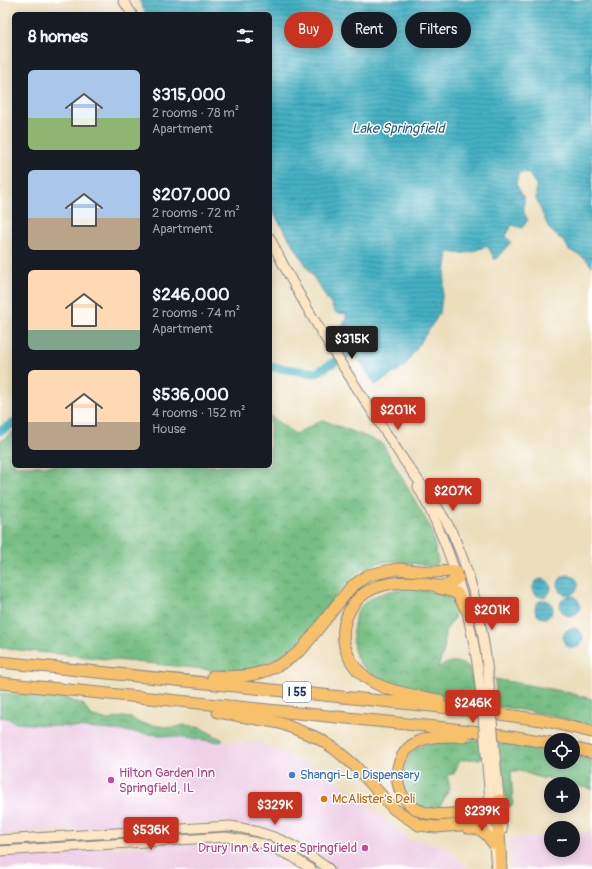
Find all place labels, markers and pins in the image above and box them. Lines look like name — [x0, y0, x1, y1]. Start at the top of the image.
pin: $315K — [324, 326, 380, 360]
pin: $201K — [370, 397, 426, 431]
pin: $207K — [425, 478, 481, 512]
pin: $201K — [464, 597, 520, 631]
pin: $246K — [445, 690, 501, 724]
place label: Hilton Garden Inn Springfield, IL — [119, 765, 215, 796]
place label: Shangri-La Dispensary — [300, 767, 420, 783]
marker: Shangri-La Dispensary — [287, 770, 297, 780]
marker: Hilton Garden Inn Springfield, IL — [106, 775, 116, 785]
place label: McAlister's Deli — [332, 791, 415, 807]
pin: $329K — [247, 792, 303, 826]
marker: McAlister's Deli — [319, 794, 329, 804]
pin: $239K — [454, 798, 510, 832]
pin: $536K — [123, 817, 179, 851]
place label: Drury Inn & Suites Springfield — [198, 840, 357, 856]
marker: Drury Inn & Suites Springfield — [360, 843, 370, 853]

